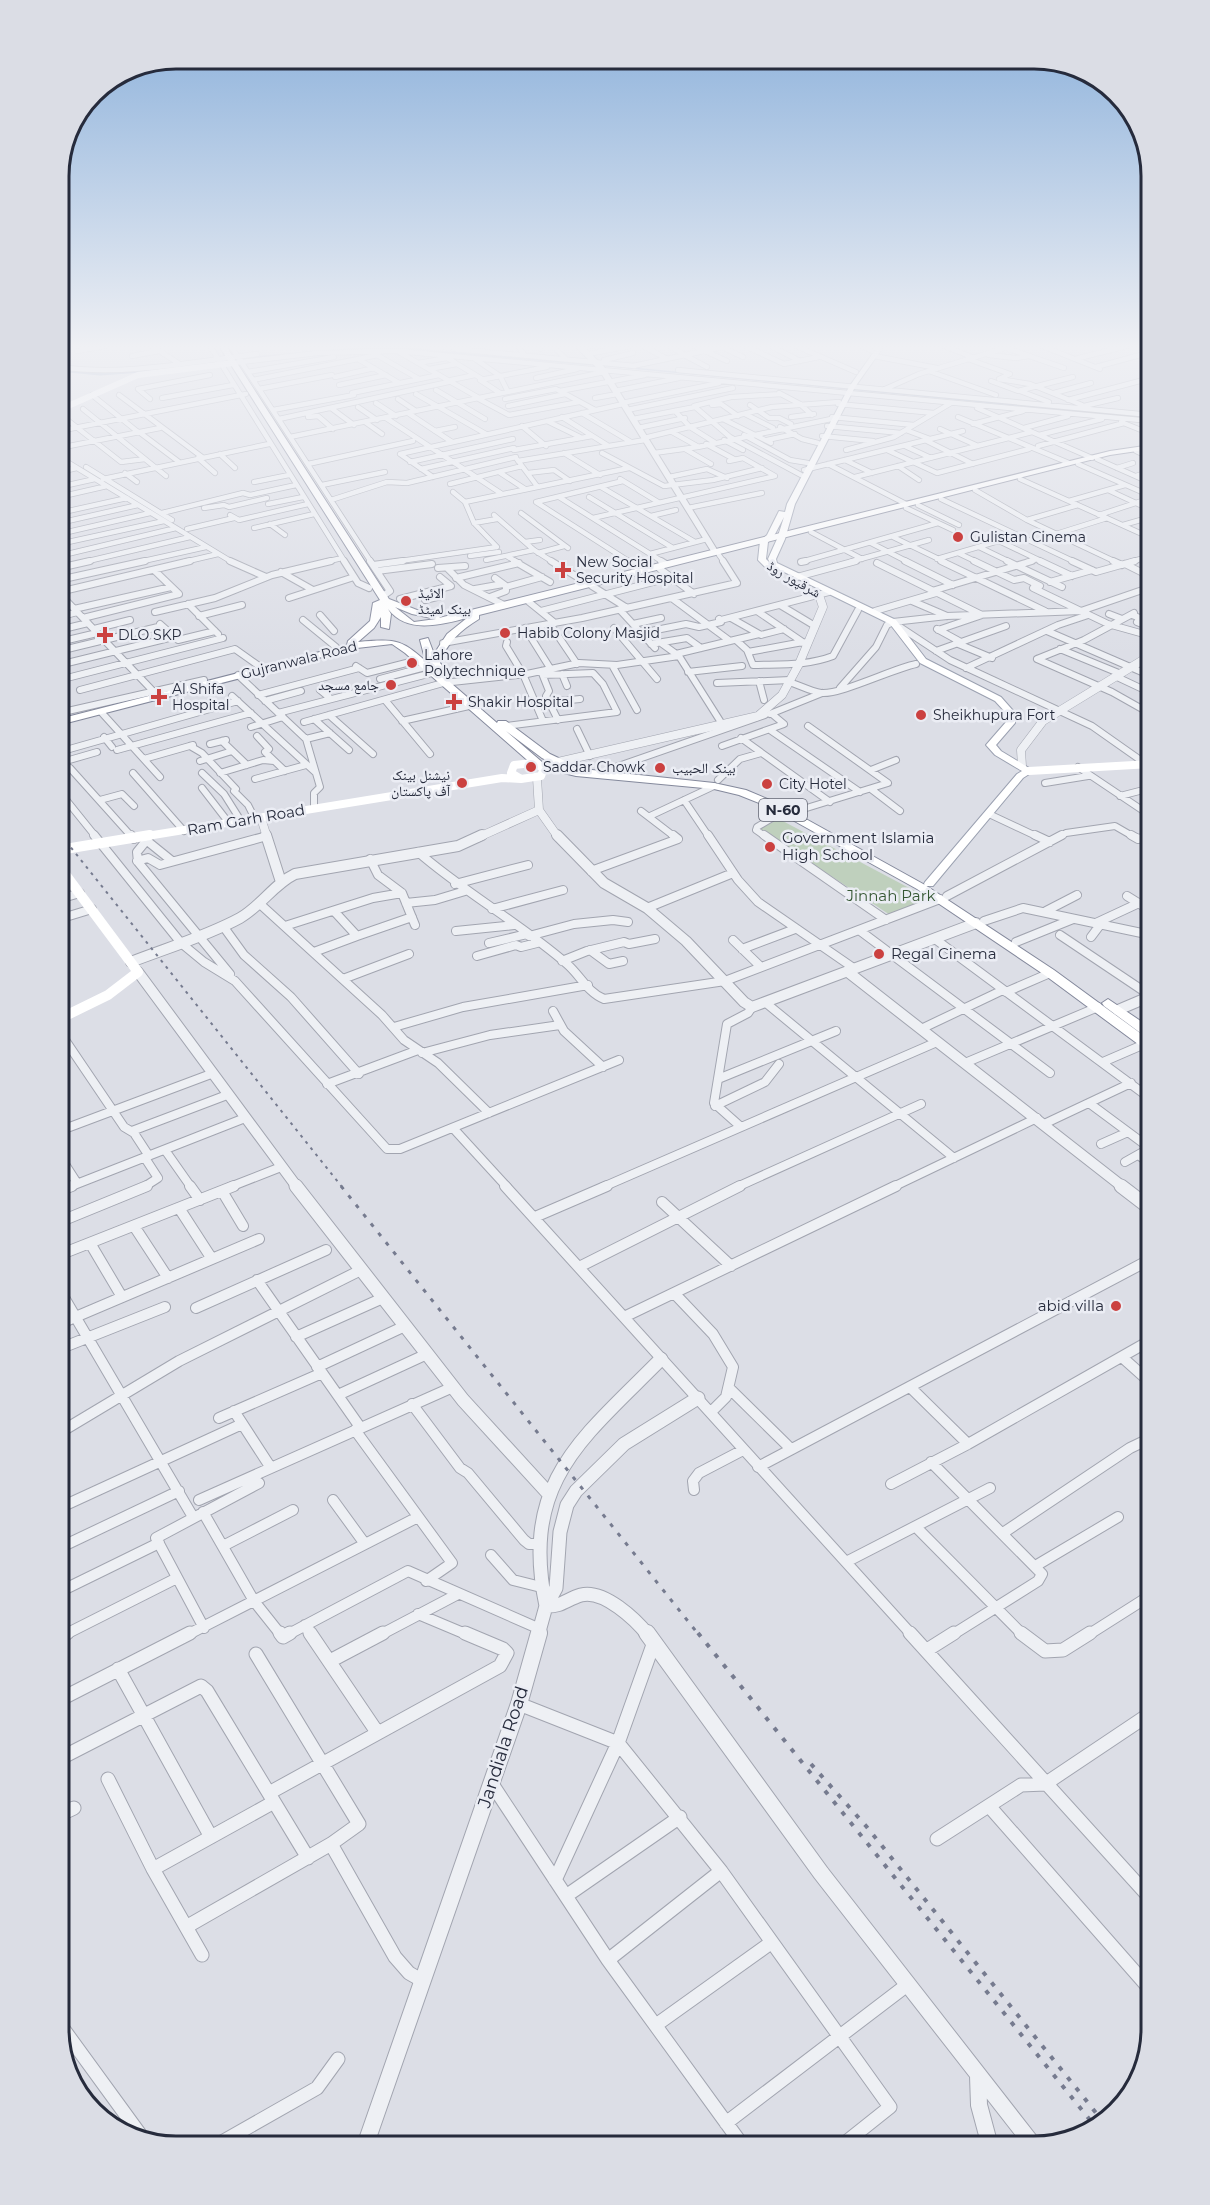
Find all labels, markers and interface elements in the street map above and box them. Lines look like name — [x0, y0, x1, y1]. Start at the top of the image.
place label: Gulistan Cinema — [970, 528, 1086, 546]
marker: Gulistan Cinema — [951, 530, 965, 544]
place label: New Social Security Hospital — [576, 553, 694, 587]
street label: شرقپور روڈ — [764, 556, 824, 602]
marker: New Social Security Hospital — [554, 561, 572, 579]
place label: الائیڈ بینک لمیٹڈ — [418, 584, 471, 618]
marker: الائیڈ بینک لمیٹڈ — [399, 594, 413, 608]
place label: Habib Colony Masjid — [517, 624, 660, 642]
marker: DLO SKP — [96, 626, 114, 644]
place label: DLO SKP — [118, 626, 182, 644]
marker: Habib Colony Masjid — [498, 626, 512, 640]
street label: Gujranwala Road — [239, 637, 359, 683]
place label: Lahore Polytechnique — [424, 646, 526, 680]
marker: Lahore Polytechnique — [405, 656, 419, 670]
place label: جامع مسجد — [318, 676, 379, 695]
marker: جامع مسجد — [384, 678, 398, 692]
place label: Al Shifa Hospital — [172, 680, 230, 714]
marker: Al Shifa Hospital — [150, 688, 168, 706]
marker: Shakir Hospital — [445, 693, 463, 711]
place label: Shakir Hospital — [468, 693, 573, 711]
place label: Sheikhupura Fort — [933, 706, 1056, 724]
marker: Sheikhupura Fort — [914, 708, 928, 722]
place label: Saddar Chowk — [543, 758, 646, 776]
place label: بينک الحبيب — [672, 759, 736, 777]
marker: Saddar Chowk — [524, 760, 538, 774]
marker: بينک الحبيب — [653, 761, 667, 775]
place label: نیشنل بینک آف پاکستان — [391, 766, 450, 800]
place label: City Hotel — [779, 775, 847, 793]
marker: نیشنل بینک آف پاکستان — [455, 776, 469, 790]
marker: City Hotel — [760, 777, 774, 791]
road number: N-60 — [759, 799, 807, 821]
street label: Ram Garh Road — [186, 800, 306, 839]
place label: Government Islamia High School — [782, 828, 934, 864]
marker: Government Islamia High School — [763, 840, 777, 854]
park label: Jinnah Park — [845, 886, 936, 905]
place label: Regal Cinema — [891, 944, 997, 963]
marker: Regal Cinema — [872, 947, 886, 961]
place label: abid villa — [1038, 1296, 1104, 1315]
marker: abid villa — [1109, 1299, 1123, 1313]
street label: Jandiala Road — [473, 1683, 533, 1812]

